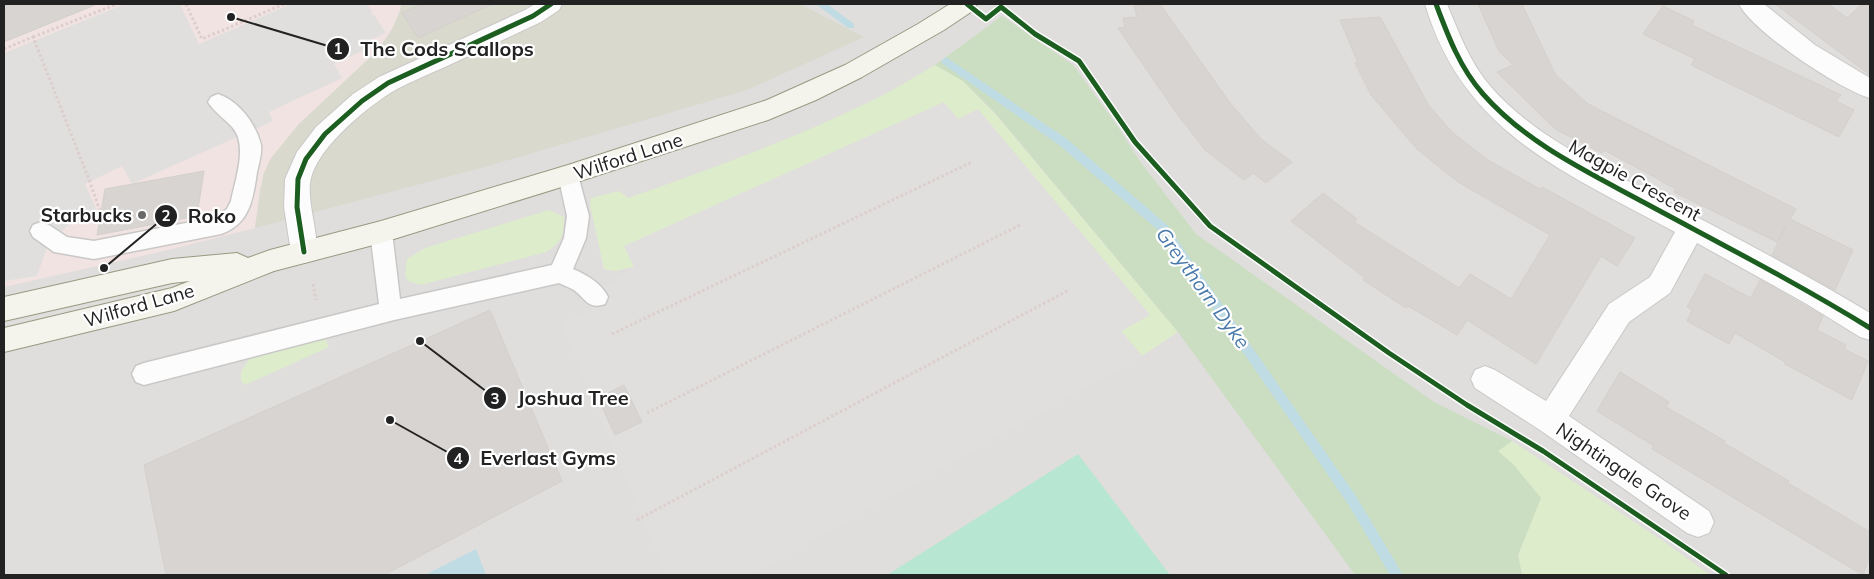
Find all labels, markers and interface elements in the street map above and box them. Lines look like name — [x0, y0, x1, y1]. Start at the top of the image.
callout: The Cods Scallops — [326, 32, 544, 67]
text: The Cods Scallops — [360, 36, 534, 61]
text: 1 — [333, 39, 343, 58]
street label: Wilford Lane — [570, 127, 686, 185]
street label: Magpie Crescent — [1565, 134, 1706, 226]
callout: Roko — [153, 198, 246, 233]
place label: Starbucks — [41, 203, 132, 227]
text: Roko — [188, 203, 236, 228]
text: 2 — [161, 206, 171, 225]
marker: Starbucks — [136, 209, 148, 221]
water label: Greythorn Dyke — [1151, 222, 1256, 353]
street label: Wilford Lane — [81, 278, 197, 332]
callout: Joshua Tree — [483, 381, 639, 416]
text: Joshua Tree — [517, 385, 629, 410]
text: 3 — [490, 389, 500, 408]
street label: Nightingale Grove — [1552, 417, 1696, 525]
callout: Everlast Gyms — [445, 441, 626, 476]
text: Everlast Gyms — [480, 445, 616, 470]
text: 4 — [453, 449, 463, 468]

